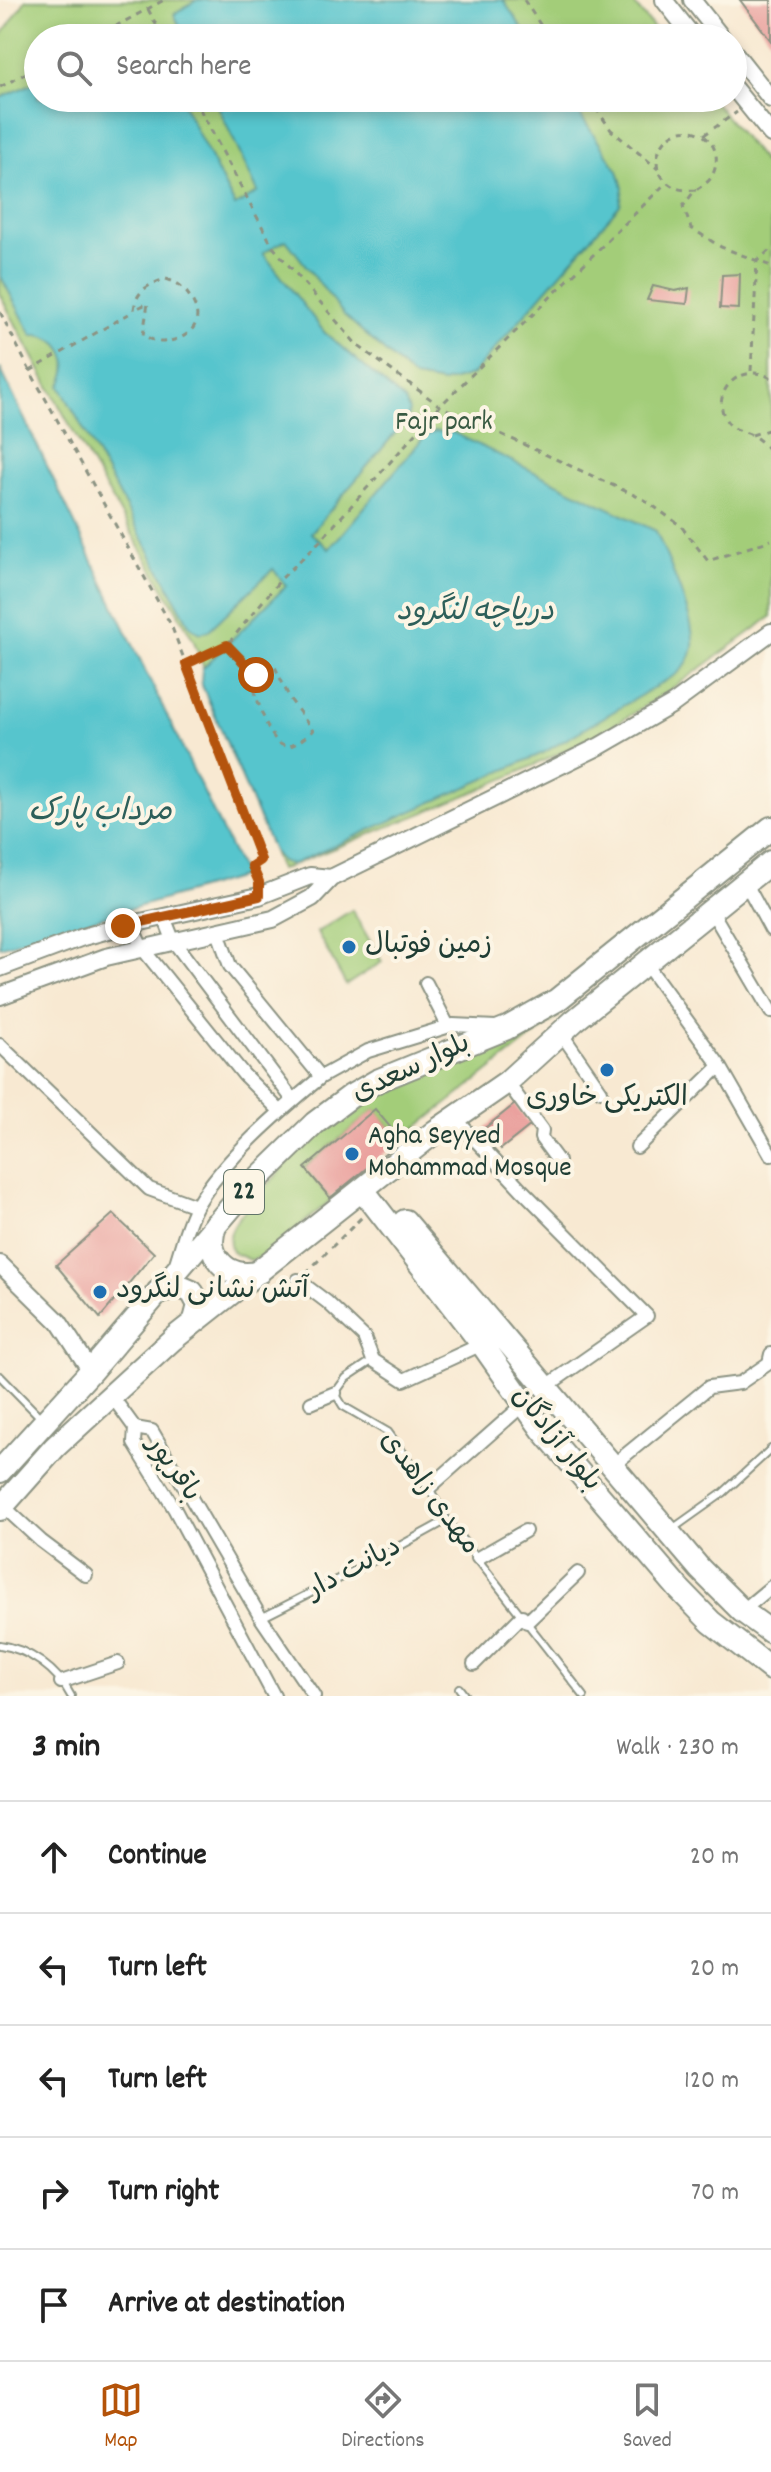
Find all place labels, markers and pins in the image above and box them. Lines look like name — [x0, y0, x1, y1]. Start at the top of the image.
place label: زمین فوتبال — [365, 927, 492, 967]
marker: زمین فوتبال — [340, 938, 358, 956]
marker: الکتریکی خاوری — [598, 1061, 616, 1079]
place label: الکتریکی خاوری — [526, 1080, 688, 1120]
place label: Agha Seyyed Mohammad Mosque — [368, 1118, 571, 1190]
marker: Agha Seyyed Mohammad Mosque — [343, 1145, 361, 1163]
place label: آتش نشانی لنگرود — [116, 1271, 310, 1312]
marker: آتش نشانی لنگرود — [91, 1283, 109, 1301]

